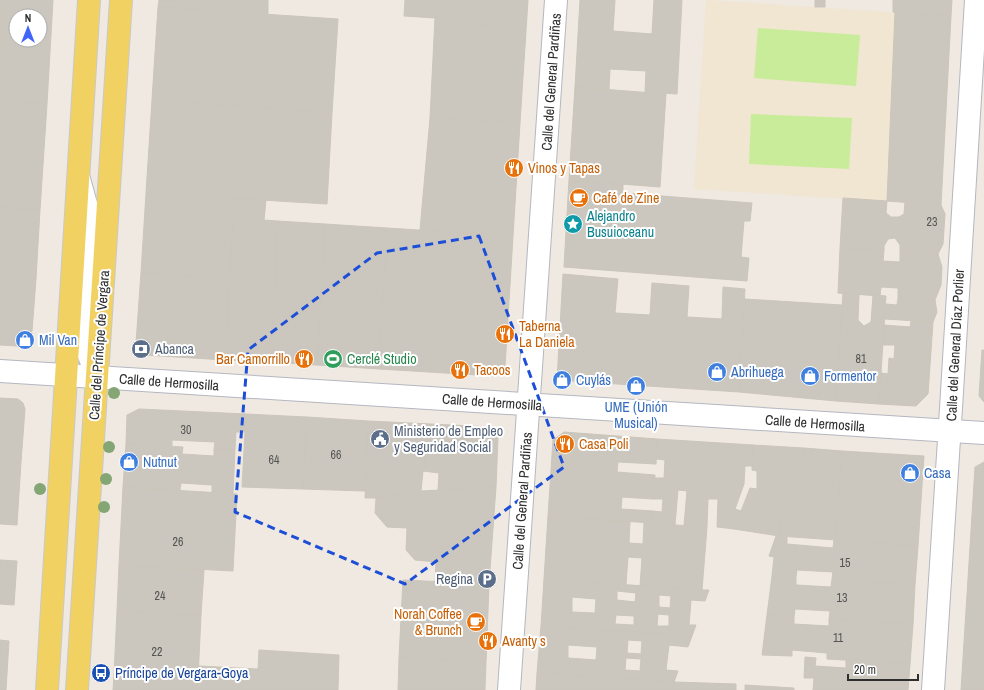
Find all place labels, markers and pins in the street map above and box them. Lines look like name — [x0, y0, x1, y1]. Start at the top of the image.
restaurant icon: Vinos y Tapas — [503, 157, 525, 179]
place label: Vinos y Tapas — [528, 159, 600, 177]
cafe icon: Café de Zine — [568, 187, 590, 209]
place label: Café de Zine — [593, 189, 659, 207]
place label: Alejandro Busuioceanu — [586, 207, 654, 241]
place icon: Alejandro Busuioceanu — [562, 213, 584, 235]
place label: Taberna La Daniela — [519, 317, 575, 351]
restaurant icon: Taberna La Daniela — [494, 323, 516, 345]
shop icon: Mil Van — [14, 329, 36, 351]
place label: Mil Van — [39, 331, 77, 349]
bank icon: Abanca — [130, 338, 152, 360]
place label: Abanca — [154, 340, 195, 358]
restaurant icon: Bar Camorrillo — [293, 348, 315, 370]
sports icon: Cerclé Studio — [322, 348, 344, 370]
place label: Bar Camorrillo — [216, 350, 290, 368]
place label: Cerclé Studio — [347, 350, 417, 368]
restaurant icon: Tacoos — [449, 359, 471, 381]
place label: Tacoos — [474, 361, 511, 379]
shop icon: Abrihuega — [706, 361, 728, 383]
place label: Abrihuega — [730, 363, 785, 381]
shop icon: Formentor — [799, 365, 821, 387]
place label: Formentor — [824, 367, 877, 385]
shop icon: Cuylás — [551, 369, 573, 391]
place label: Cuylás — [576, 371, 611, 389]
shop icon: UME (Unión Musical) — [625, 375, 647, 397]
place label: UME (Unión Musical) — [604, 398, 668, 432]
place label: Ministerio de Empleo y Seguridad Social — [394, 422, 503, 456]
public building icon: Ministerio de Empleo y Seguridad Social — [369, 428, 391, 450]
restaurant icon: Casa Poli — [554, 433, 576, 455]
place label: Casa Poli — [579, 435, 629, 453]
shop icon: Nutnut — [118, 451, 140, 473]
place label: Nutnut — [143, 453, 177, 471]
shop icon: Casa — [899, 462, 921, 484]
place label: Casa — [924, 464, 951, 482]
parking icon: Regina — [476, 568, 498, 590]
place label: Regina — [436, 570, 474, 588]
place label: Norah Coffee & Brunch — [394, 605, 462, 639]
cafe icon: Norah Coffee & Brunch — [465, 611, 487, 633]
restaurant icon: Avanty s — [477, 630, 499, 652]
place label: Avanty s — [501, 632, 546, 650]
bus stop icon: Príncipe de Vergara-Goya — [90, 662, 112, 684]
place label: Príncipe de Vergara-Goya — [115, 664, 249, 682]

